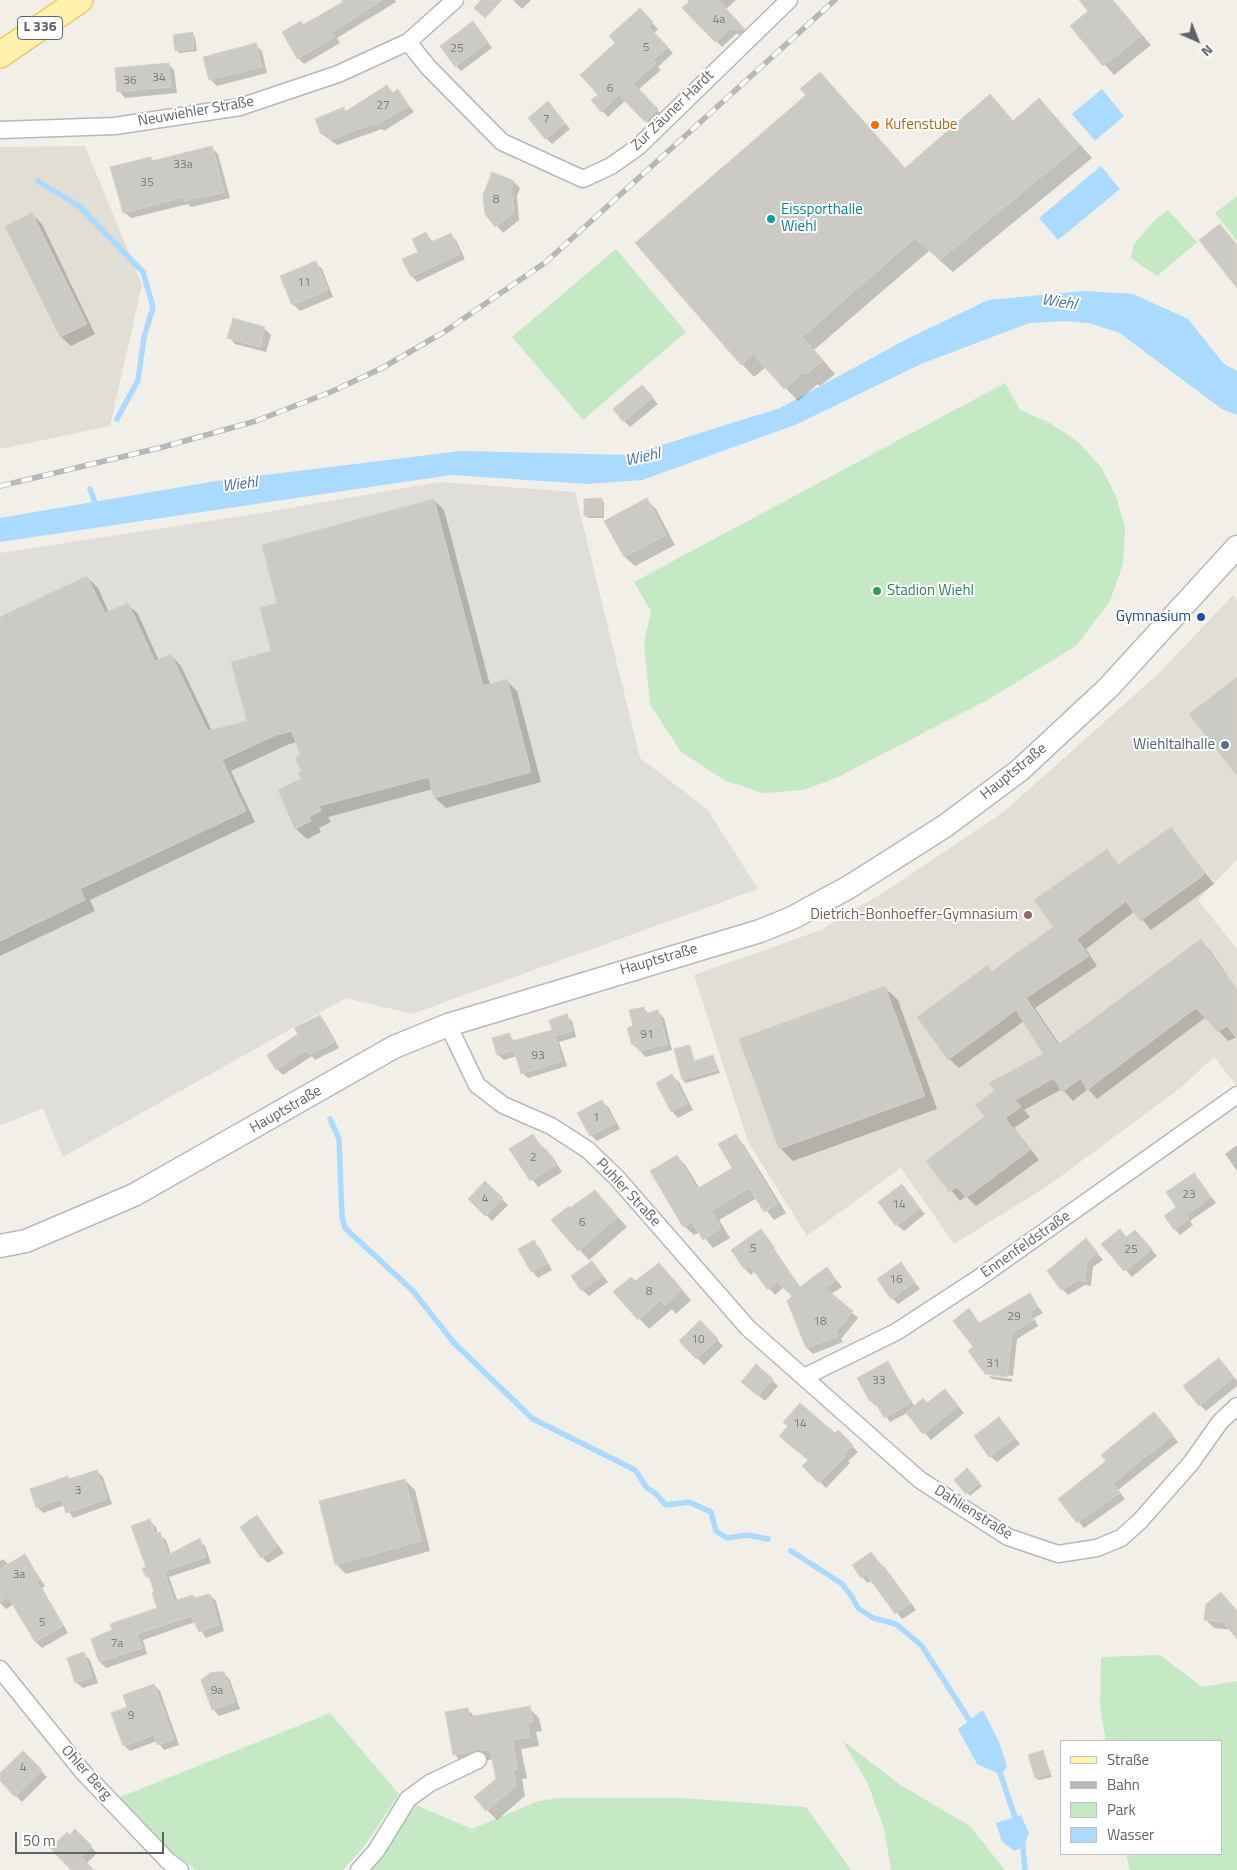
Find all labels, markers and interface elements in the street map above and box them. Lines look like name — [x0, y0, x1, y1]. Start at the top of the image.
house number: 4a — [713, 13, 725, 27]
north arrow — [1172, 15, 1222, 65]
road number: L 336 — [18, 16, 62, 40]
text: N — [1197, 40, 1219, 62]
house number: 5 — [643, 41, 649, 55]
house number: 25 — [450, 42, 464, 56]
street label: Zur Zäuner Hardt — [628, 67, 718, 155]
house number: 34 — [152, 71, 166, 85]
house number: 36 — [123, 74, 137, 88]
house number: 6 — [607, 82, 613, 96]
street label: Neuwiehler Straße — [137, 93, 255, 131]
house number: 27 — [376, 99, 390, 113]
house number: 7 — [543, 113, 549, 127]
place label: Kufenstube — [885, 116, 957, 134]
marker: Kufenstube — [869, 119, 881, 131]
house number: 33a — [173, 158, 193, 172]
house number: 35 — [140, 176, 154, 190]
house number: 8 — [493, 193, 499, 207]
place label: Eissporthalle Wiehl — [781, 201, 863, 236]
marker: Eissporthalle Wiehl — [765, 213, 777, 225]
house number: 11 — [297, 276, 311, 290]
water label: Wiehl — [1040, 291, 1078, 315]
water label: Wiehl — [624, 445, 662, 471]
water label: Wiehl — [221, 473, 259, 497]
place label: Stadion Wiehl — [887, 582, 974, 600]
marker: Stadion Wiehl — [871, 585, 883, 597]
place label: Gymnasium — [1116, 608, 1191, 626]
marker: Gymnasium — [1195, 611, 1207, 623]
place label: Wiehltalhalle — [1133, 736, 1215, 754]
marker: Wiehltalhalle — [1219, 739, 1231, 751]
street label: Hauptstraße — [977, 740, 1051, 804]
place label: Dietrich-Bonhoeffer-Gymnasium — [810, 906, 1018, 924]
marker: Dietrich-Bonhoeffer-Gymnasium — [1022, 909, 1034, 921]
street label: Hauptstraße — [618, 940, 700, 980]
house number: 91 — [640, 1028, 654, 1042]
house number: 93 — [531, 1049, 545, 1063]
street label: Hauptstraße — [247, 1082, 325, 1138]
house number: 1 — [593, 1111, 599, 1125]
house number: 2 — [530, 1151, 536, 1165]
street label: Puhler Straße — [592, 1155, 664, 1231]
house number: 23 — [1182, 1188, 1196, 1202]
house number: 4 — [482, 1192, 488, 1206]
house number: 14 — [892, 1198, 906, 1212]
street label: Ennenfeldstraße — [978, 1208, 1074, 1282]
house number: 6 — [579, 1216, 585, 1230]
house number: 5 — [750, 1242, 756, 1256]
house number: 25 — [1124, 1243, 1138, 1257]
house number: 16 — [889, 1273, 903, 1287]
house number: 8 — [646, 1285, 652, 1299]
house number: 29 — [1007, 1310, 1021, 1324]
house number: 18 — [813, 1315, 827, 1329]
house number: 10 — [691, 1333, 705, 1347]
house number: 31 — [986, 1357, 1000, 1371]
house number: 33 — [872, 1374, 886, 1388]
house number: 14 — [793, 1417, 807, 1431]
street label: Dahlienstraße — [931, 1482, 1015, 1544]
house number: 3 — [75, 1484, 81, 1498]
house number: 3a — [13, 1568, 25, 1582]
house number: 5 — [39, 1616, 45, 1630]
house number: 7a — [111, 1637, 123, 1651]
house number: 9a — [211, 1684, 223, 1698]
house number: 9 — [128, 1709, 134, 1723]
legend — [1060, 1740, 1222, 1855]
street label: Ohler Berg — [57, 1742, 115, 1804]
text: Straße — [1107, 1748, 1149, 1771]
house number: 4 — [20, 1761, 26, 1775]
text: Bahn — [1107, 1773, 1140, 1796]
text: Park — [1107, 1798, 1136, 1821]
scale bar — [18, 1822, 166, 1854]
text: Wasser — [1107, 1823, 1154, 1846]
text: 50 m — [23, 1829, 56, 1852]

